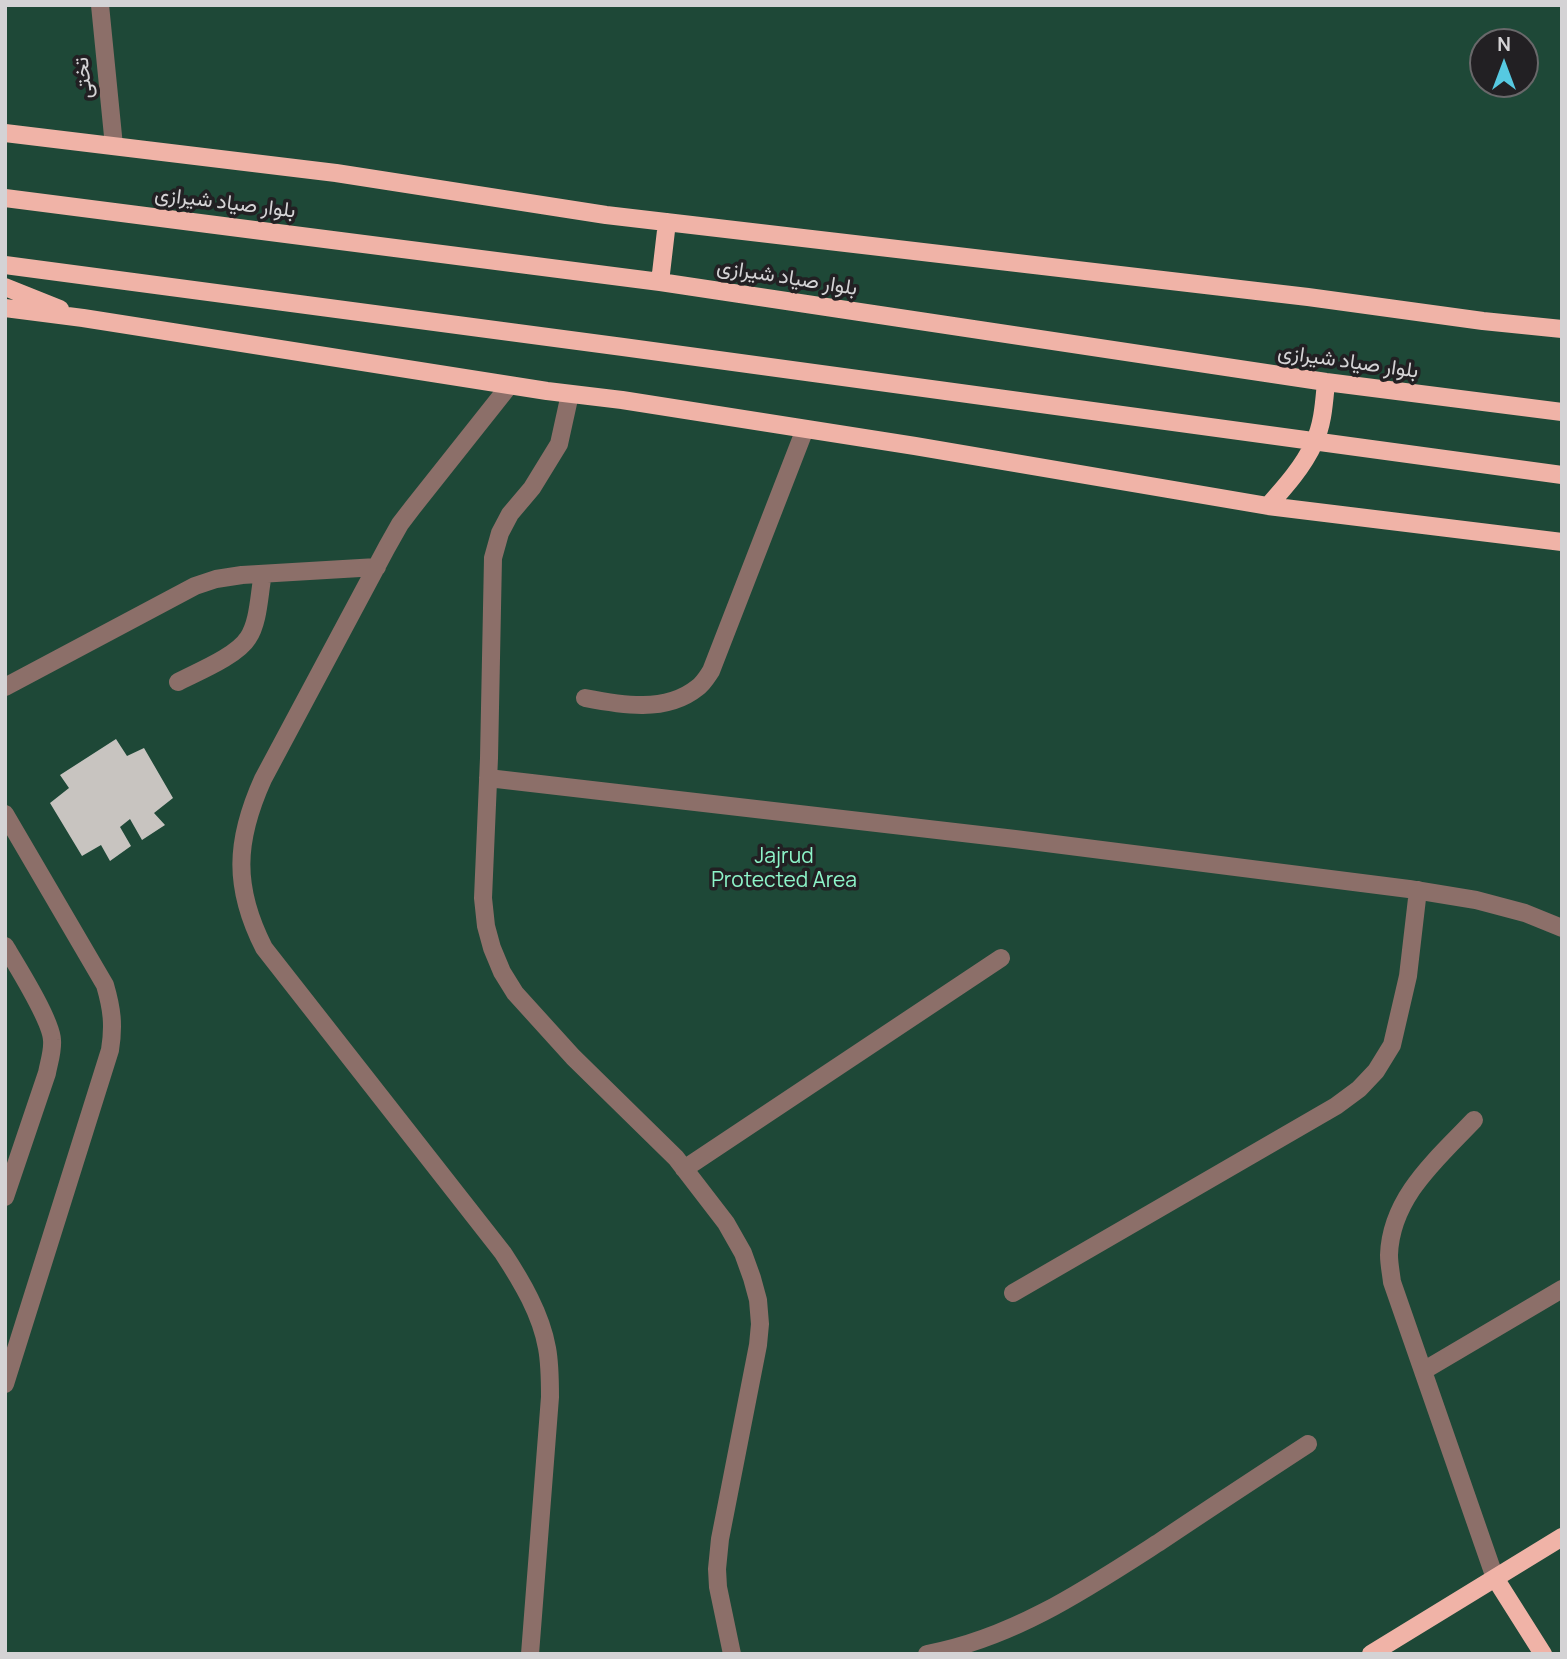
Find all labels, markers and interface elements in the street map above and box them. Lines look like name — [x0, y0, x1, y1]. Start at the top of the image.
north arrow — [1469, 28, 1539, 98]
text: N — [1497, 31, 1511, 57]
street label: تختی — [69, 56, 99, 100]
street label: بلوار صیاد شیرازی — [153, 182, 297, 224]
street label: بلوار صیاد شیرازی — [715, 254, 859, 302]
street label: بلوار صیاد شیرازی — [1276, 340, 1420, 384]
park label: Jajrud Protected Area — [711, 844, 857, 894]

